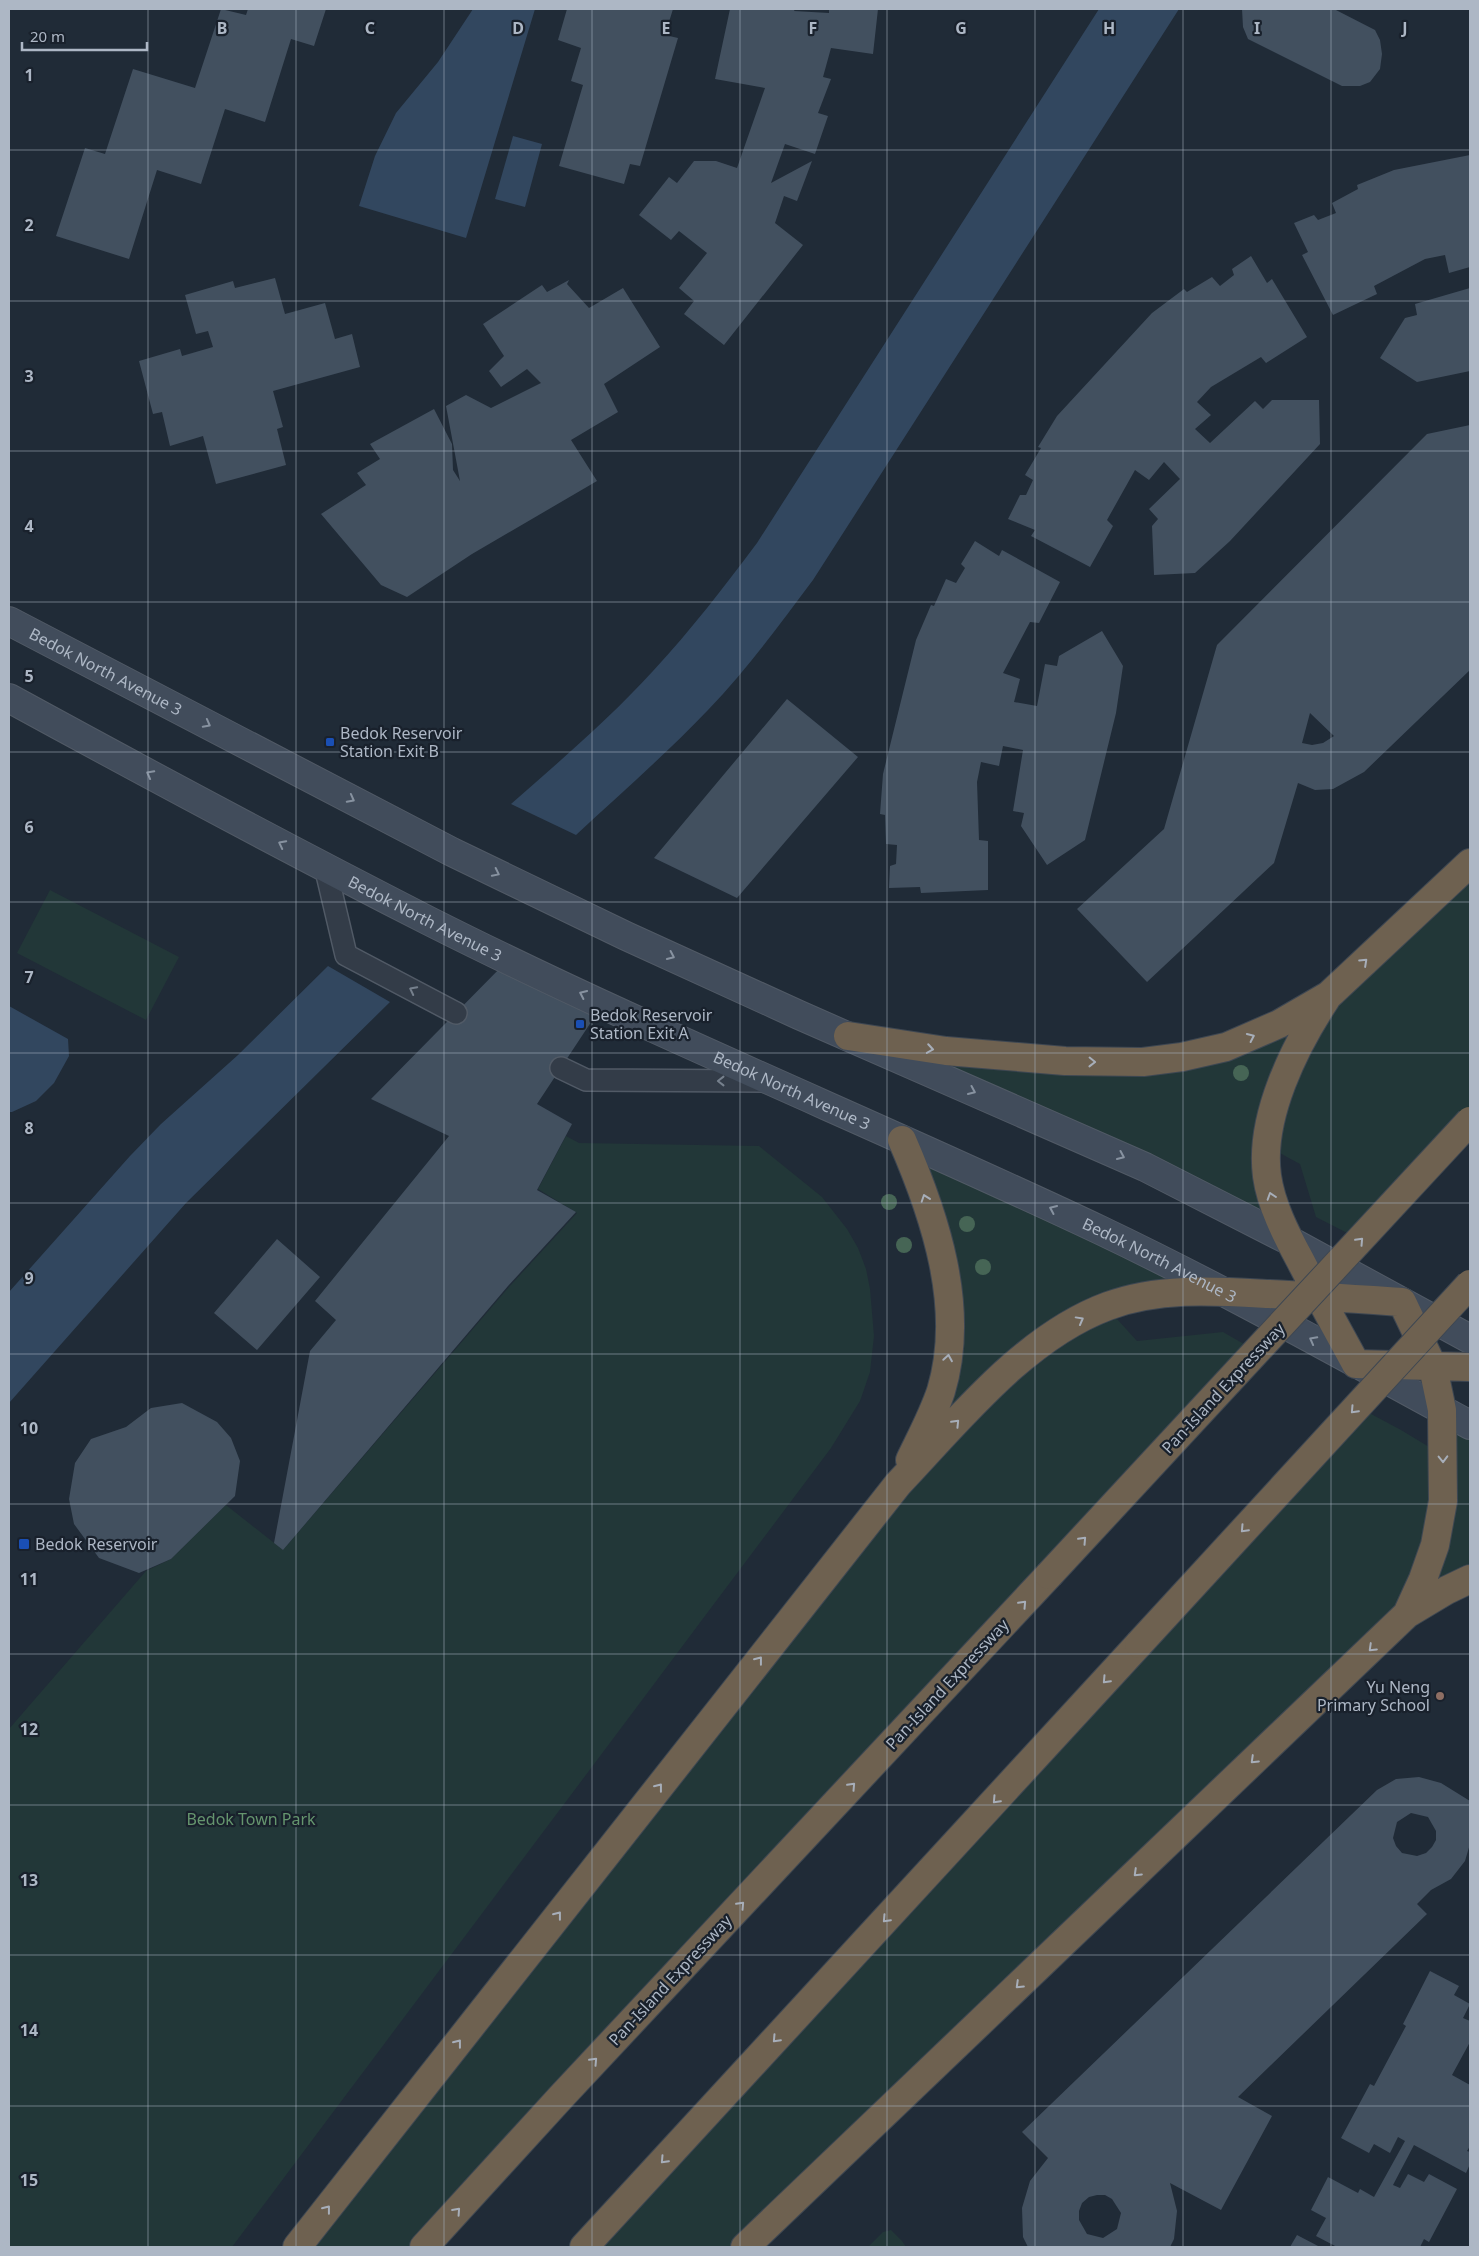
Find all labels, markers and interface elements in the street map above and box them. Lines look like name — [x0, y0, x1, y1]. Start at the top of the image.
text: B — [217, 17, 227, 39]
text: C — [365, 17, 375, 39]
text: D — [512, 17, 524, 39]
text: E — [662, 17, 671, 39]
text: F — [809, 17, 817, 39]
text: G — [955, 17, 967, 39]
text: H — [1103, 17, 1115, 39]
text: I — [1254, 17, 1260, 39]
text: J — [1400, 17, 1408, 39]
scale bar — [22, 20, 148, 52]
text: 20 m — [30, 26, 65, 46]
text: 1 — [24, 64, 34, 86]
text: 2 — [24, 214, 34, 236]
text: 3 — [24, 365, 34, 387]
text: 4 — [24, 515, 34, 537]
street label: Bedok North Avenue 3 — [25, 622, 186, 720]
text: 5 — [24, 665, 34, 687]
one-way arrow — [202, 718, 211, 728]
place label: Bedok Reservoir Station Exit B — [340, 722, 463, 762]
marker: Bedok Reservoir Station Exit B — [324, 736, 336, 748]
one-way arrow — [146, 771, 155, 781]
one-way arrow — [346, 793, 355, 803]
text: 6 — [24, 816, 34, 838]
one-way arrow — [278, 840, 287, 850]
one-way arrow — [491, 867, 500, 877]
street label: Bedok North Avenue 3 — [345, 870, 506, 966]
one-way arrow — [666, 950, 675, 961]
one-way arrow — [1359, 959, 1368, 968]
text: 7 — [24, 966, 34, 988]
one-way arrow — [409, 986, 418, 996]
one-way arrow — [579, 990, 588, 1001]
place label: Bedok Reservoir Station Exit A — [590, 1004, 713, 1044]
marker: Bedok Reservoir Station Exit A — [574, 1018, 586, 1030]
one-way arrow — [1246, 1034, 1255, 1044]
one-way arrow — [926, 1043, 935, 1053]
street label: Bedok North Avenue 3 — [710, 1046, 874, 1135]
one-way arrow — [1089, 1057, 1097, 1067]
one-way arrow — [717, 1076, 724, 1086]
one-way arrow — [967, 1084, 976, 1095]
text: 8 — [24, 1117, 34, 1139]
one-way arrow — [1116, 1150, 1125, 1161]
one-way arrow — [1267, 1192, 1277, 1201]
one-way arrow — [921, 1195, 931, 1203]
one-way arrow — [1049, 1205, 1058, 1215]
street label: Bedok North Avenue 3 — [1079, 1212, 1240, 1308]
one-way arrow — [1354, 1237, 1363, 1246]
text: 9 — [24, 1267, 34, 1289]
one-way arrow — [1075, 1316, 1084, 1326]
street label: Pan-Island Expressway — [1157, 1317, 1290, 1458]
one-way arrow — [1310, 1337, 1319, 1347]
one-way arrow — [942, 1353, 952, 1362]
one-way arrow — [1351, 1404, 1360, 1413]
text: 10 — [20, 1417, 38, 1439]
one-way arrow — [950, 1420, 959, 1429]
one-way arrow — [1438, 1455, 1448, 1463]
one-way arrow — [1241, 1524, 1250, 1533]
place label: Bedok Reservoir — [35, 1533, 158, 1555]
one-way arrow — [1077, 1536, 1086, 1545]
marker: Bedok Reservoir — [17, 1537, 31, 1551]
text: 11 — [20, 1568, 38, 1590]
one-way arrow — [1017, 1600, 1026, 1609]
street label: Pan-Island Expressway — [881, 1613, 1014, 1754]
one-way arrow — [1368, 1642, 1377, 1651]
one-way arrow — [754, 1657, 762, 1666]
one-way arrow — [1103, 1675, 1112, 1684]
place label: Yu Neng Primary School — [1317, 1676, 1430, 1716]
marker: Yu Neng Primary School — [1434, 1690, 1446, 1702]
text: 12 — [20, 1718, 38, 1740]
one-way arrow — [1251, 1754, 1260, 1763]
one-way arrow — [846, 1783, 855, 1792]
one-way arrow — [653, 1784, 661, 1793]
one-way arrow — [993, 1794, 1002, 1803]
park label: Bedok Town Park — [186, 1808, 316, 1830]
one-way arrow — [1134, 1867, 1143, 1876]
text: 13 — [20, 1869, 38, 1891]
one-way arrow — [735, 1901, 744, 1910]
street label: Pan-Island Expressway — [604, 1909, 737, 2050]
one-way arrow — [552, 1911, 561, 1921]
one-way arrow — [883, 1914, 892, 1923]
one-way arrow — [1016, 1979, 1025, 1988]
text: 14 — [20, 2019, 38, 2041]
one-way arrow — [773, 2033, 782, 2042]
one-way arrow — [452, 2040, 460, 2049]
one-way arrow — [588, 2058, 597, 2067]
one-way arrow — [661, 2155, 670, 2164]
text: 15 — [20, 2169, 38, 2191]
one-way arrow — [321, 2205, 330, 2215]
one-way arrow — [451, 2208, 460, 2217]

